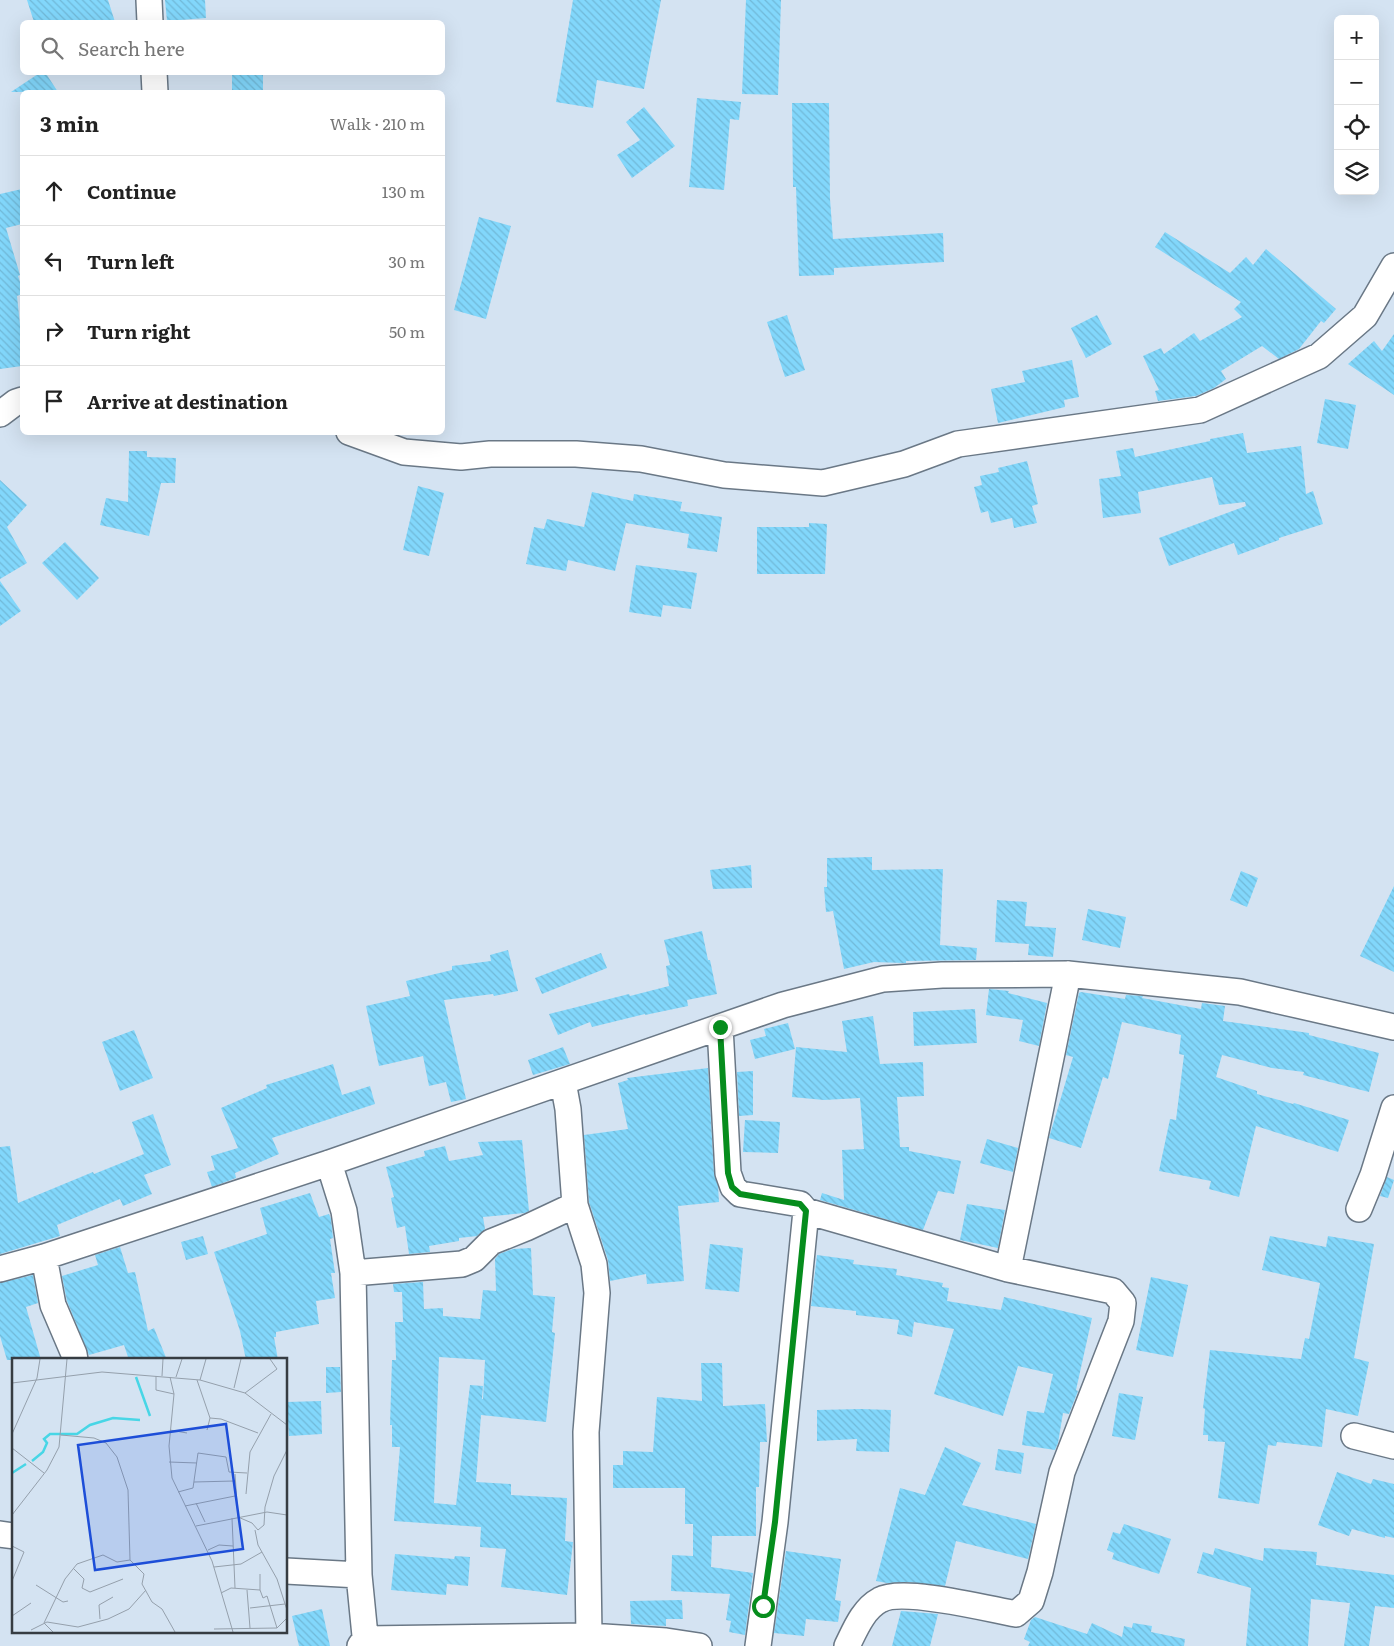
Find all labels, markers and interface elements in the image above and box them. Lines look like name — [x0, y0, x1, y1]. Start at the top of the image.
map controls — [1334, 15, 1379, 195]
button: + — [1334, 15, 1379, 60]
search box — [20, 20, 445, 75]
icon: search — [38, 34, 66, 62]
text: Search here — [78, 34, 185, 62]
button: − — [1334, 60, 1379, 105]
button: locate — [1334, 105, 1379, 150]
text: 3 min — [40, 107, 99, 138]
text: Walk · 210 m — [330, 111, 425, 135]
button: layers — [1334, 150, 1379, 195]
icon: ahead — [40, 177, 68, 205]
text: Continue — [87, 177, 176, 205]
text: 130 m — [382, 179, 425, 203]
icon: left — [40, 247, 68, 275]
text: Turn left — [87, 247, 174, 275]
text: 30 m — [388, 249, 425, 273]
icon: right — [40, 317, 68, 345]
text: Turn right — [87, 317, 191, 345]
text: 50 m — [389, 319, 425, 343]
icon: arrive — [40, 387, 68, 415]
text: Arrive at destination — [87, 387, 288, 415]
route end — [709, 1016, 732, 1039]
inset map — [12, 1358, 288, 1634]
route start — [752, 1595, 775, 1618]

